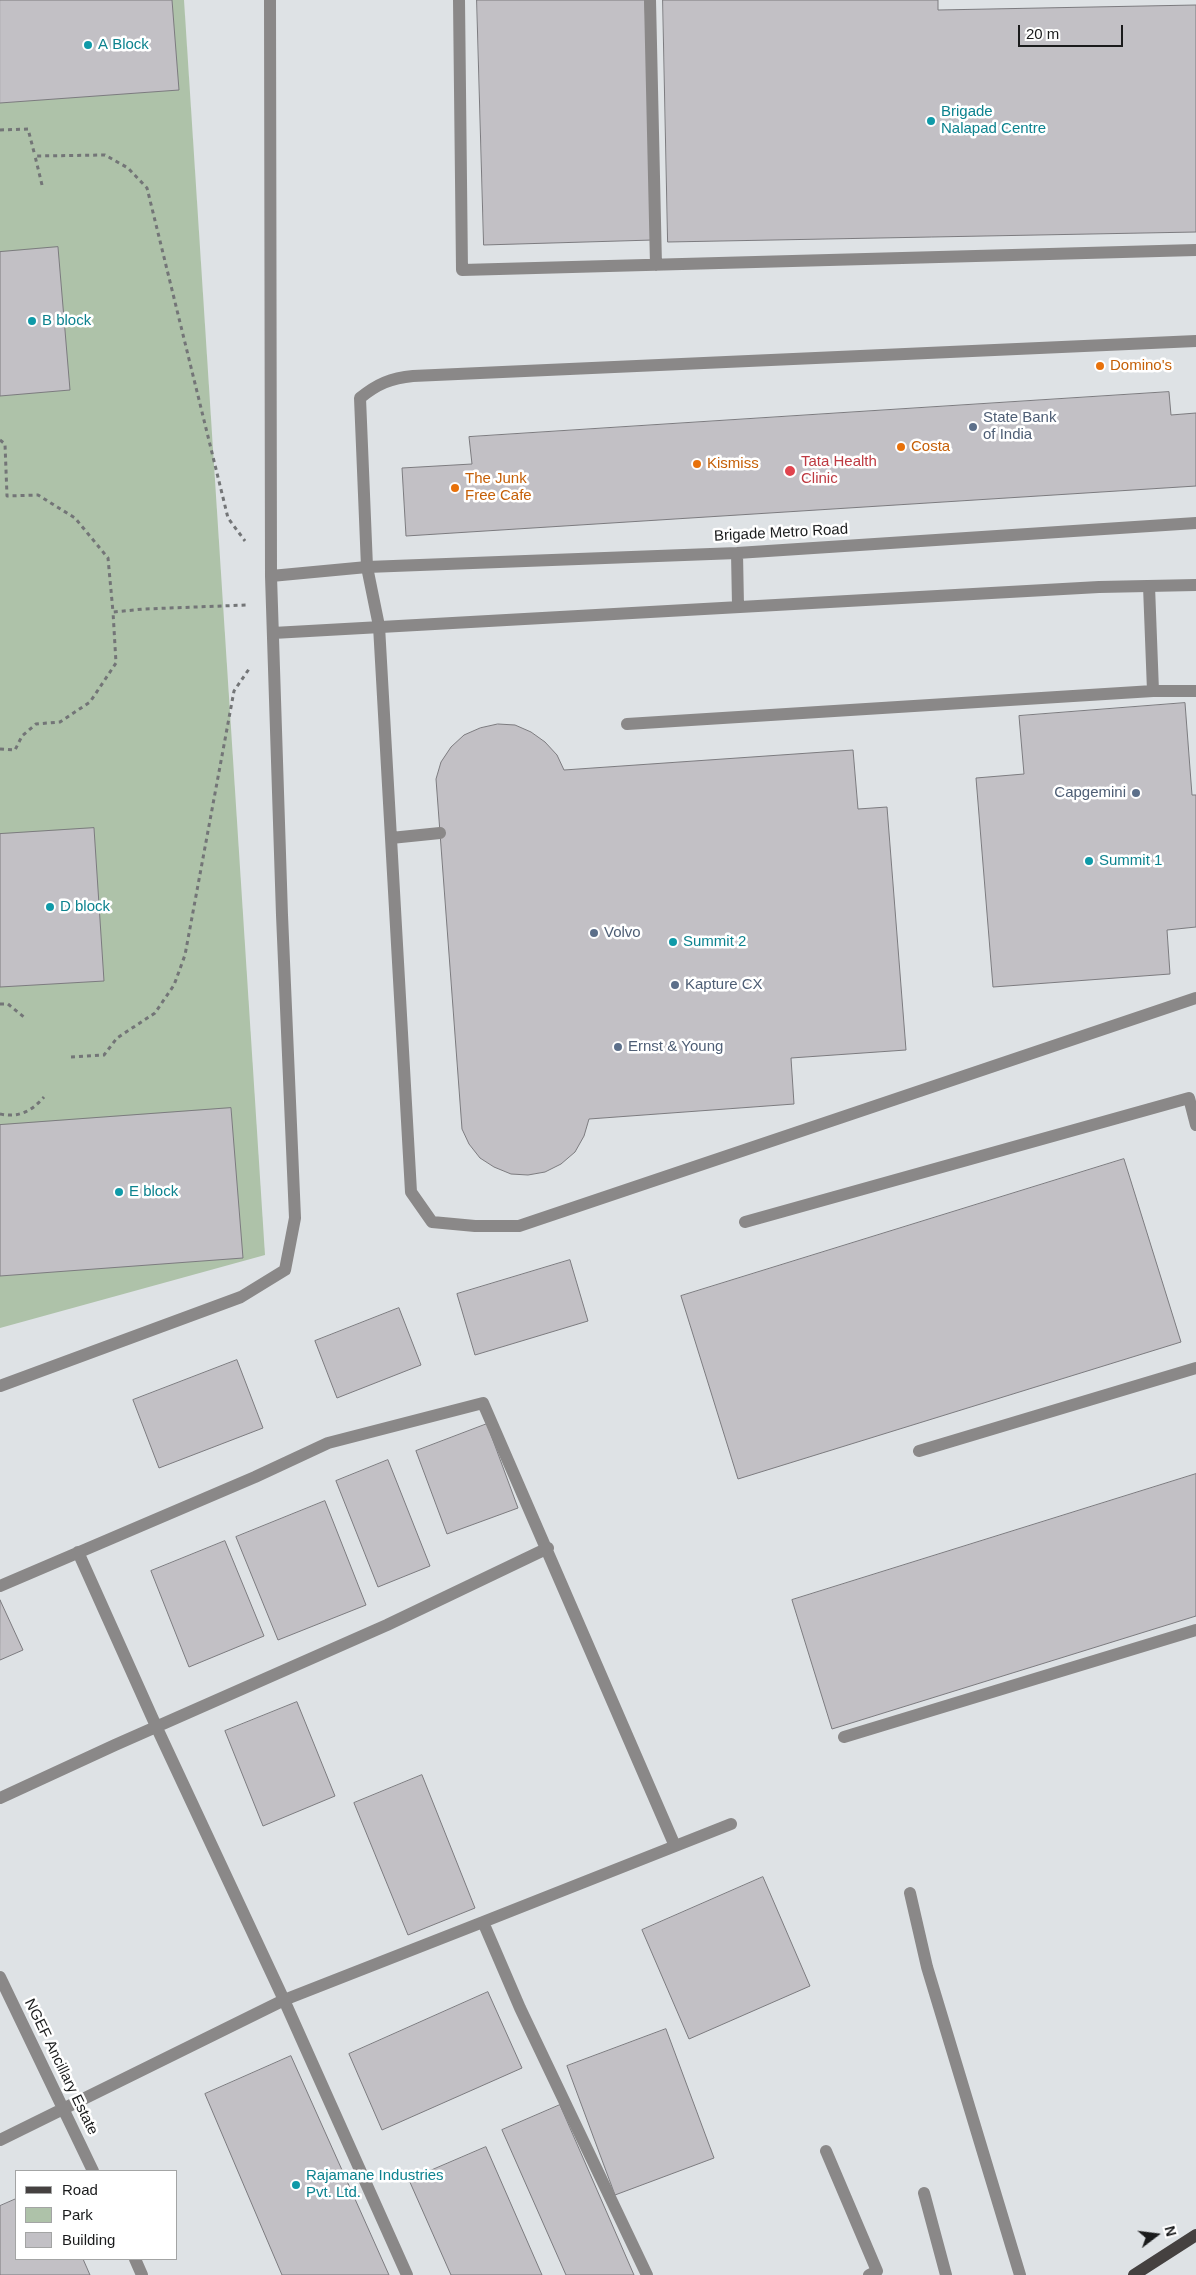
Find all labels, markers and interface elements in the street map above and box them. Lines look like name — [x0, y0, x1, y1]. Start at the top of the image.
scale bar — [1021, 15, 1126, 47]
text: 20 m — [1026, 25, 1059, 42]
place label: A Block — [98, 36, 149, 54]
marker: A Block — [82, 39, 94, 51]
place label: Brigade Nalapad Centre — [941, 103, 1046, 138]
marker: Brigade Nalapad Centre — [925, 115, 937, 127]
place label: B block — [42, 312, 91, 330]
marker: B block — [26, 315, 38, 327]
place label: Domino's — [1110, 357, 1172, 375]
marker: Domino's — [1094, 360, 1106, 372]
place label: State Bank of India — [983, 409, 1056, 444]
marker: State Bank of India — [967, 421, 979, 433]
place label: Costa — [911, 438, 950, 456]
marker: Costa — [895, 441, 907, 453]
place label: Tata Health Clinic — [801, 453, 877, 488]
place label: Kismiss — [707, 455, 759, 473]
marker: Kismiss — [691, 458, 703, 470]
marker: Tata Health Clinic — [783, 464, 797, 478]
place label: The Junk Free Cafe — [465, 470, 532, 505]
marker: The Junk Free Cafe — [449, 482, 461, 494]
street label: Brigade Metro Road — [714, 520, 848, 546]
place label: Capgemini — [1054, 784, 1126, 802]
marker: Capgemini — [1130, 787, 1142, 799]
place label: Summit 1 — [1099, 852, 1162, 870]
marker: Summit 1 — [1083, 855, 1095, 867]
place label: D block — [60, 898, 110, 916]
marker: D block — [44, 901, 56, 913]
place label: Volvo — [604, 924, 641, 942]
marker: Volvo — [588, 927, 600, 939]
place label: Summit 2 — [683, 933, 746, 951]
marker: Summit 2 — [667, 936, 679, 948]
place label: Kapture CX — [685, 976, 763, 994]
marker: Kapture CX — [669, 979, 681, 991]
place label: Ernst & Young — [628, 1038, 723, 1056]
marker: Ernst & Young — [612, 1041, 624, 1053]
place label: E block — [129, 1183, 178, 1201]
marker: E block — [113, 1186, 125, 1198]
street label: NGEF Ancillary Estate — [20, 1996, 102, 2138]
place label: Rajamane Industries Pvt. Ltd. — [306, 2167, 444, 2202]
legend — [15, 2170, 178, 2260]
marker: Rajamane Industries Pvt. Ltd. — [290, 2179, 302, 2191]
text: Road — [62, 2181, 98, 2198]
text: Park — [62, 2206, 93, 2223]
north arrow — [1131, 2210, 1181, 2260]
text: N — [1161, 2224, 1180, 2238]
text: Building — [62, 2231, 115, 2248]

